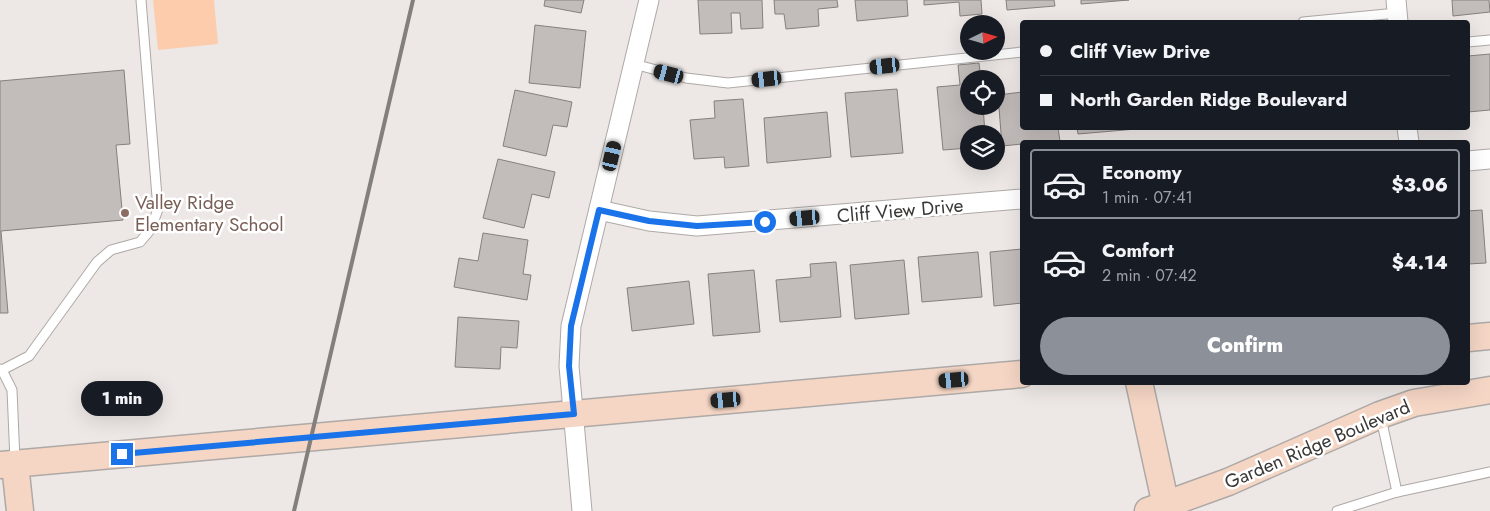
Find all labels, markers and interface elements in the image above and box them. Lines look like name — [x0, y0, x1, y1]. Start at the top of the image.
north arrow — [960, 15, 1005, 60]
map controls — [960, 15, 1005, 170]
text: Cliff View Drive — [1070, 38, 1210, 65]
car — [869, 57, 900, 75]
car — [652, 63, 685, 85]
car — [751, 70, 782, 88]
button: locate — [960, 70, 1005, 115]
text: North Garden Ridge Boulevard — [1070, 86, 1347, 113]
button: layers — [960, 125, 1005, 170]
car — [601, 140, 622, 172]
text: Economy — [1102, 159, 1182, 186]
icon: car — [1042, 162, 1087, 207]
text: $3.06 — [1392, 171, 1448, 198]
text: 1 min · 07:41 — [1102, 186, 1193, 209]
place label: Valley Ridge Elementary School — [135, 189, 284, 238]
street label: Cliff View Drive — [836, 192, 965, 229]
marker: Valley Ridge Elementary School — [119, 207, 131, 219]
car — [789, 209, 820, 227]
route start — [754, 211, 776, 233]
text: Comfort — [1102, 237, 1174, 264]
icon: car — [1042, 240, 1087, 285]
text: $4.14 — [1392, 249, 1448, 276]
text: 2 min · 07:42 — [1102, 264, 1197, 287]
button: Confirm — [1040, 317, 1450, 375]
car — [938, 371, 969, 389]
callout: 1 min — [81, 382, 163, 416]
text: 1 min — [102, 387, 142, 410]
car — [710, 391, 741, 409]
street label: Garden Ridge Boulevard — [1220, 393, 1414, 496]
route end — [111, 443, 133, 465]

